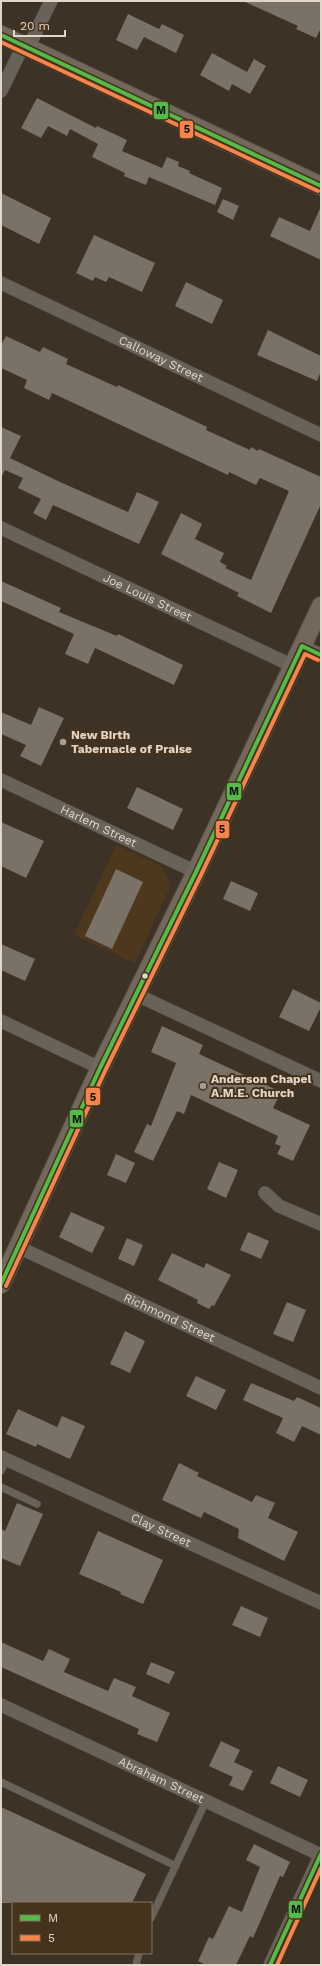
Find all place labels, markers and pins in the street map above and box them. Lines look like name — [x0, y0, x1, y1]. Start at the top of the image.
place label: New Birth Tabernacle of Praise — [71, 728, 192, 756]
marker: New Birth Tabernacle of Praise — [58, 737, 68, 747]
unlabelled marker — [140, 971, 150, 981]
place label: Anderson Chapel A.M.E. Church — [211, 1072, 312, 1100]
marker: Anderson Chapel A.M.E. Church — [198, 1081, 208, 1091]

